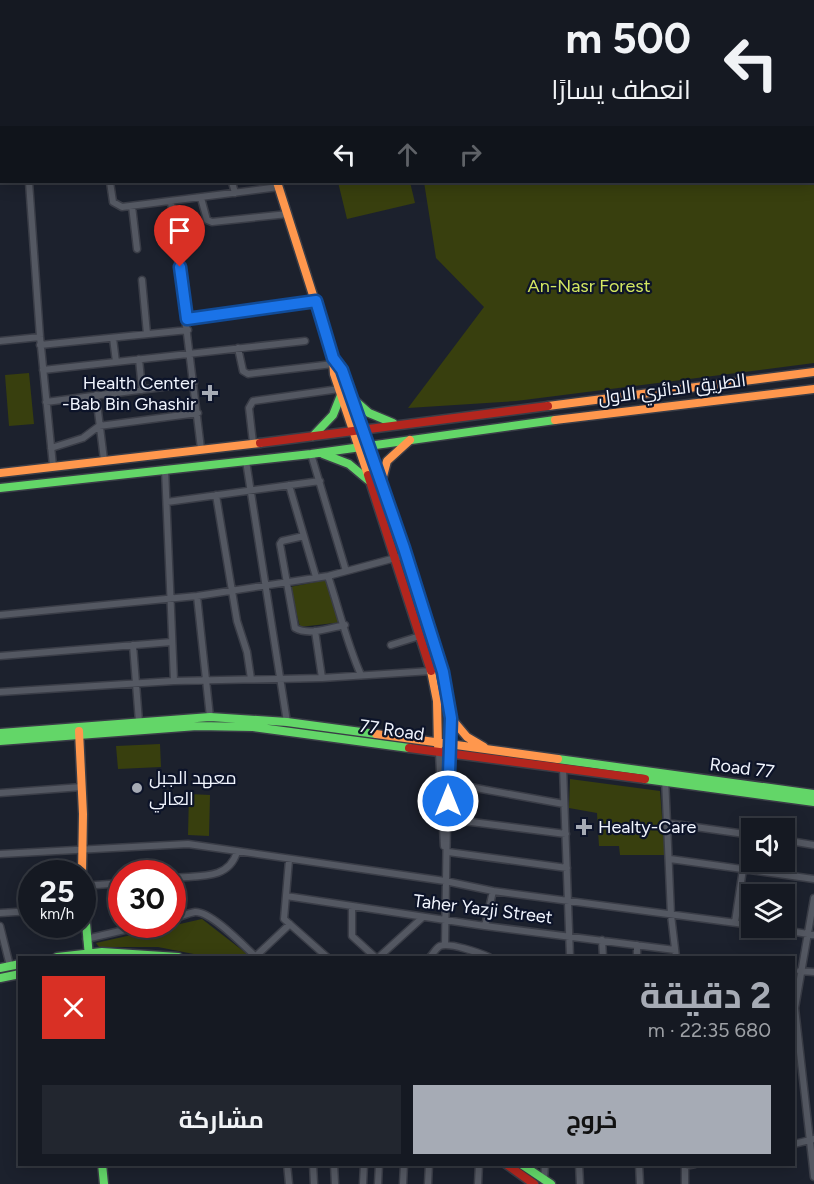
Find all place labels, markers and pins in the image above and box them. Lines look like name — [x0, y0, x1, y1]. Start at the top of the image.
pin — [154, 205, 205, 267]
place label: Health Center -Bab Bin Ghashir — [62, 372, 196, 415]
marker: Health Center -Bab Bin Ghashir — [201, 384, 219, 402]
place label: معهد الجبل العالي — [149, 767, 236, 813]
marker: معهد الجبل العالي — [130, 781, 144, 795]
place label: Healty-Care — [598, 816, 697, 838]
marker: Healty-Care — [575, 818, 593, 836]

